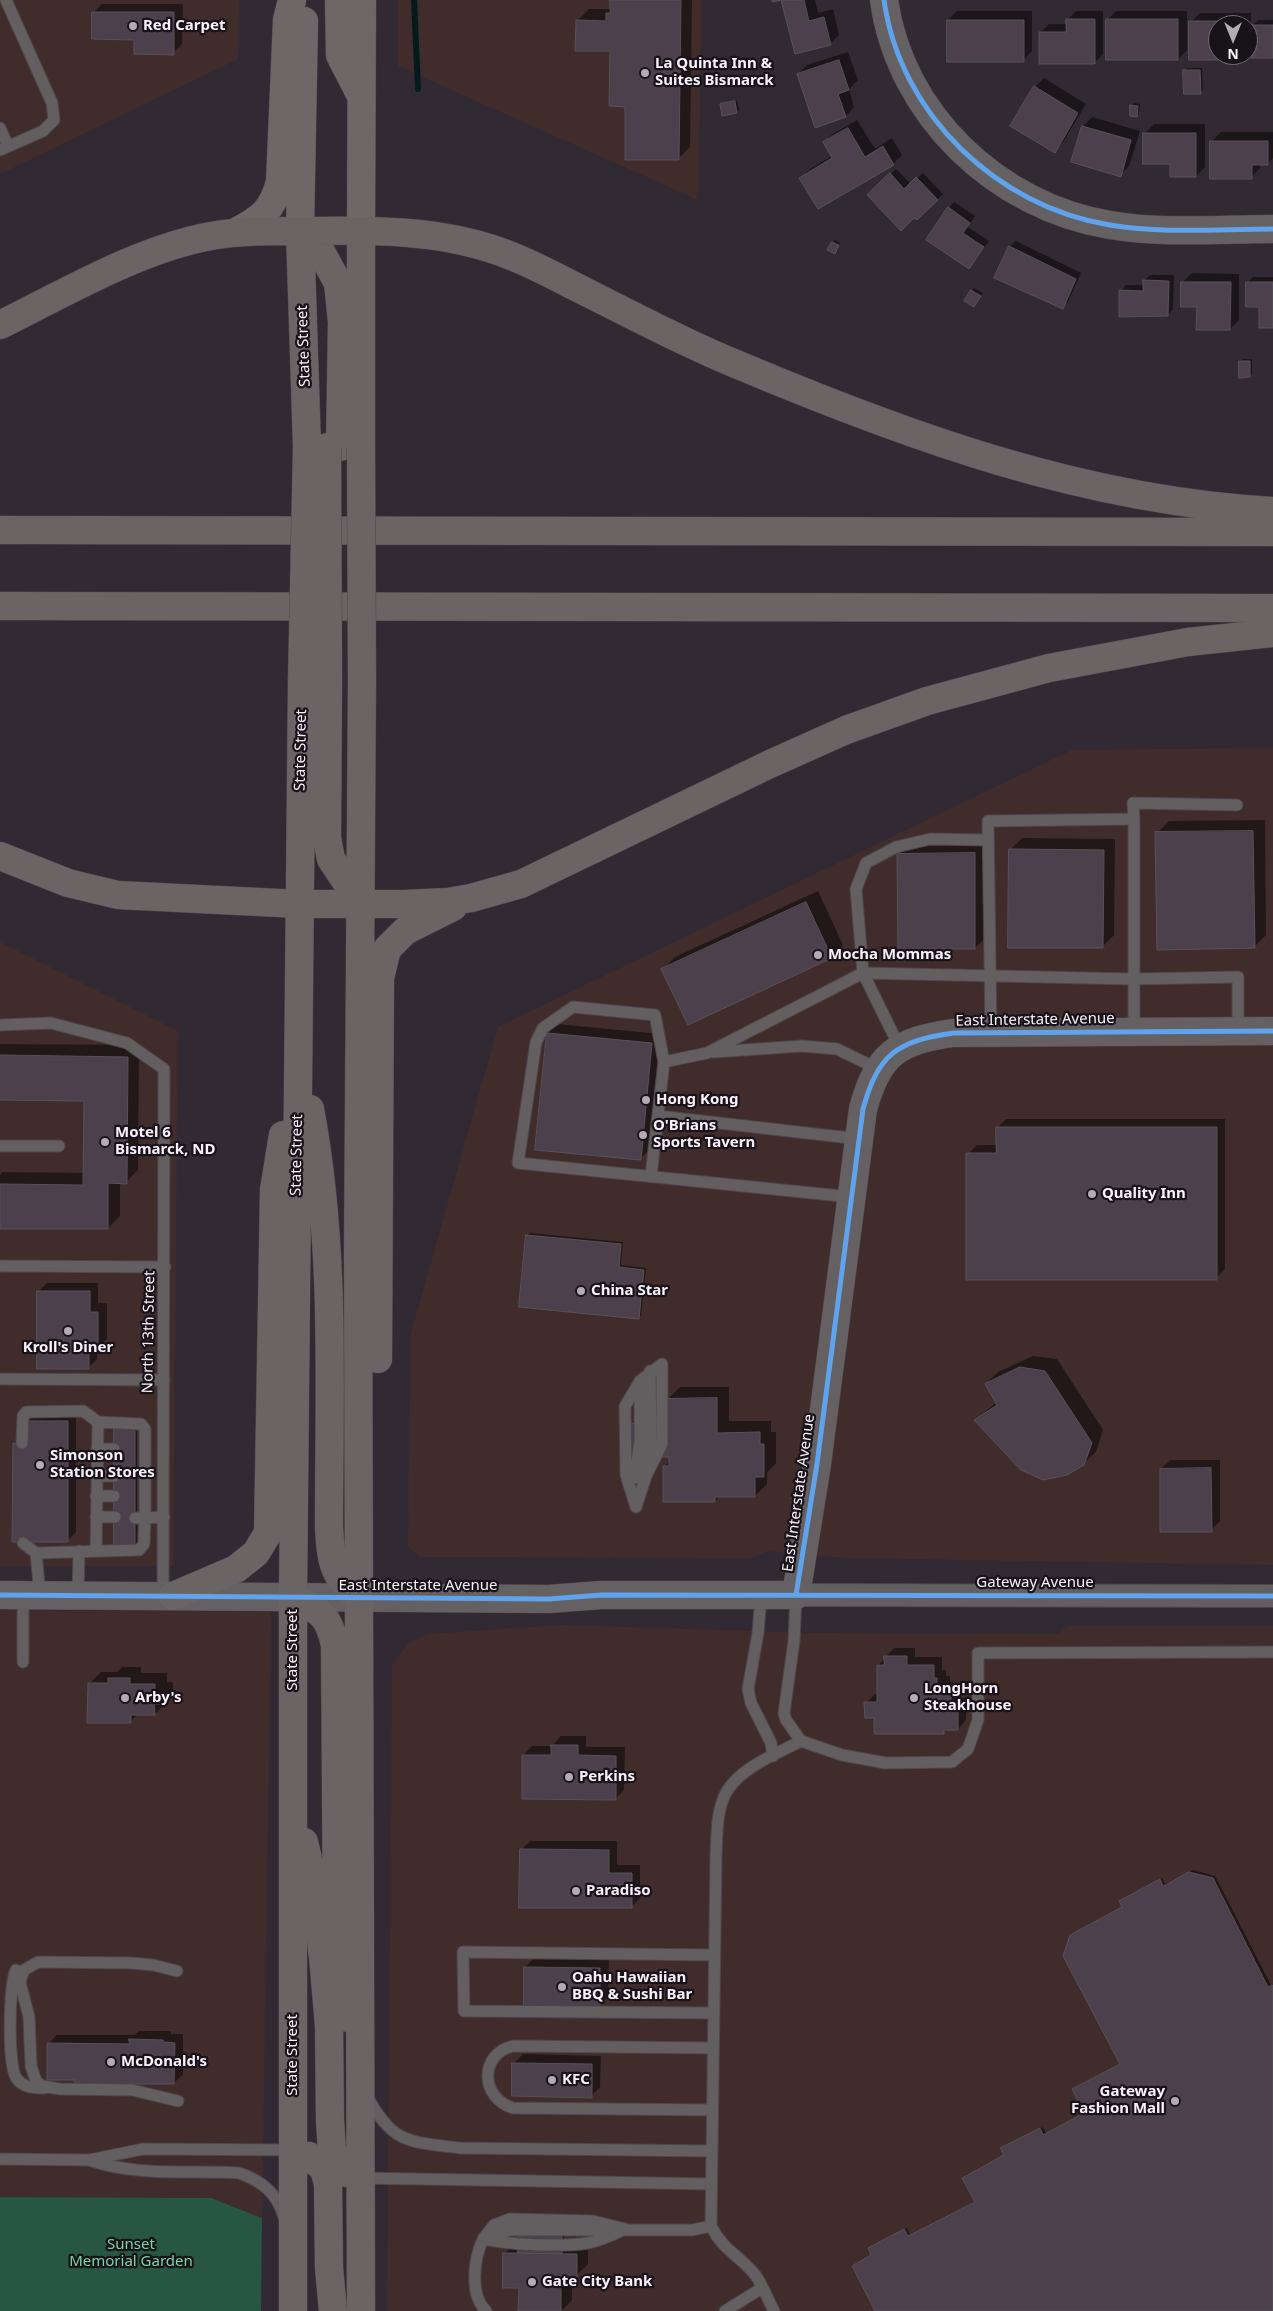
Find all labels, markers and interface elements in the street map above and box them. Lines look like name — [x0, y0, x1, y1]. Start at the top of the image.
north arrow — [1208, 15, 1258, 65]
place label: Red Carpet — [143, 17, 225, 35]
marker: Red Carpet — [127, 20, 139, 32]
text: N — [1227, 45, 1239, 64]
place label: La Quinta Inn & Suites Bismarck — [655, 55, 773, 90]
marker: La Quinta Inn & Suites Bismarck — [639, 67, 651, 79]
street label: State Street — [294, 305, 314, 387]
street label: State Street — [291, 709, 311, 791]
place label: Mocha Mommas — [828, 946, 951, 964]
marker: Mocha Mommas — [812, 949, 824, 961]
street label: East Interstate Avenue — [955, 1010, 1115, 1030]
place label: Hong Kong — [656, 1091, 739, 1109]
marker: Hong Kong — [640, 1094, 652, 1106]
street label: State Street — [287, 1114, 307, 1196]
place label: O'Brians Sports Tavern — [653, 1117, 755, 1152]
place label: Motel 6 Bismarck, ND — [115, 1124, 215, 1159]
marker: O'Brians Sports Tavern — [637, 1129, 649, 1141]
marker: Motel 6 Bismarck, ND — [99, 1136, 111, 1148]
place label: Quality Inn — [1102, 1185, 1186, 1203]
marker: Quality Inn — [1086, 1188, 1098, 1200]
street label: North 13th Street — [139, 1270, 159, 1394]
place label: China Star — [591, 1282, 668, 1300]
marker: China Star — [575, 1285, 587, 1297]
marker: Kroll's Diner — [62, 1325, 74, 1337]
place label: Kroll's Diner — [23, 1339, 113, 1357]
street label: East Interstate Avenue — [779, 1413, 819, 1573]
place label: Simonson Station Stores — [50, 1447, 155, 1482]
marker: Simonson Station Stores — [34, 1459, 46, 1471]
street label: Gateway Avenue — [976, 1574, 1094, 1592]
street label: East Interstate Avenue — [338, 1577, 498, 1595]
street label: State Street — [284, 1609, 302, 1691]
place label: LongHorn Steakhouse — [924, 1680, 1011, 1715]
place label: Arby's — [135, 1689, 181, 1707]
marker: Arby's — [119, 1692, 131, 1704]
marker: LongHorn Steakhouse — [908, 1692, 920, 1704]
place label: Perkins — [579, 1768, 635, 1786]
marker: Perkins — [563, 1771, 575, 1783]
place label: Paradiso — [586, 1882, 651, 1900]
marker: Paradiso — [570, 1885, 582, 1897]
place label: Oahu Hawaiian BBQ & Sushi Bar — [572, 1969, 692, 2004]
marker: Oahu Hawaiian BBQ & Sushi Bar — [556, 1981, 568, 1993]
street label: State Street — [284, 2014, 302, 2096]
place label: McDonald's — [121, 2053, 207, 2071]
marker: McDonald's — [105, 2056, 117, 2068]
place label: KFC — [562, 2071, 590, 2089]
marker: KFC — [546, 2074, 558, 2086]
place label: Gateway Fashion Mall — [1071, 2083, 1165, 2118]
marker: Gateway Fashion Mall — [1169, 2095, 1181, 2107]
park label: Sunset Memorial Garden — [69, 2236, 193, 2271]
place label: Gate City Bank — [542, 2273, 652, 2291]
marker: Gate City Bank — [526, 2276, 538, 2288]

